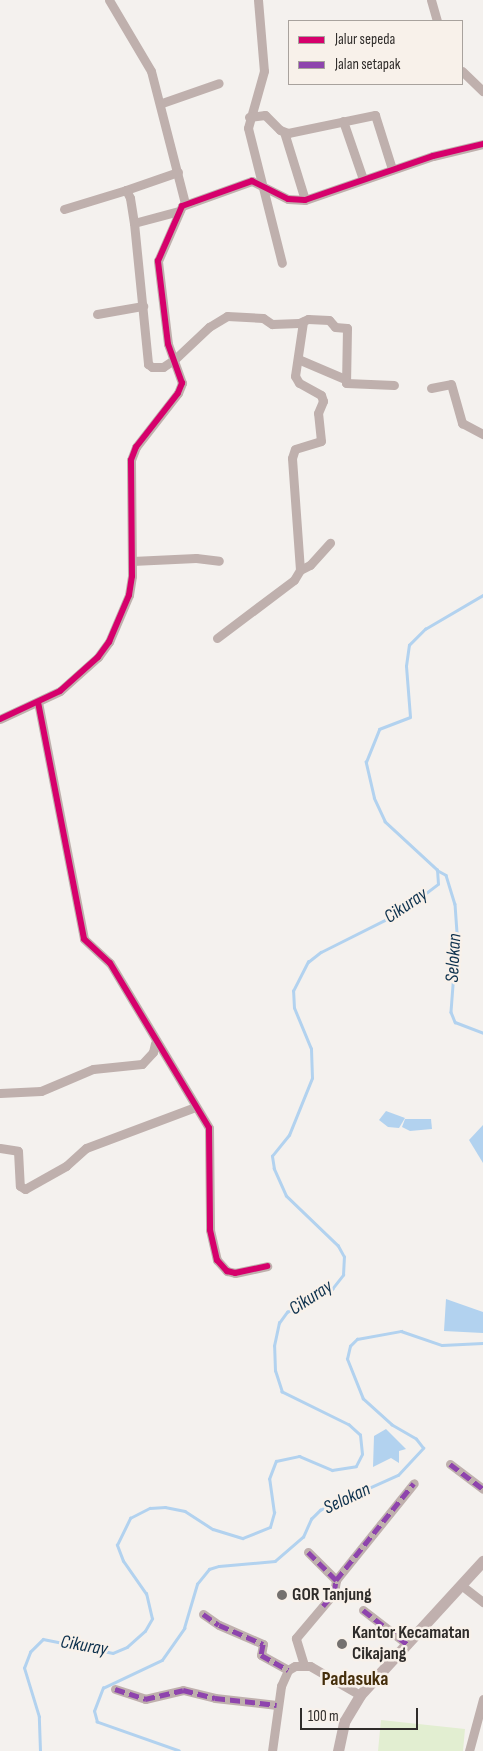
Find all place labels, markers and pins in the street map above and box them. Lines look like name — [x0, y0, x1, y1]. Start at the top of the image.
place label: GOR Tanjung — [292, 1584, 372, 1606]
marker: GOR Tanjung — [276, 1589, 288, 1601]
place label: Kantor Kecamatan Cikajang — [352, 1623, 470, 1666]
marker: Kantor Kecamatan Cikajang — [336, 1638, 348, 1650]

